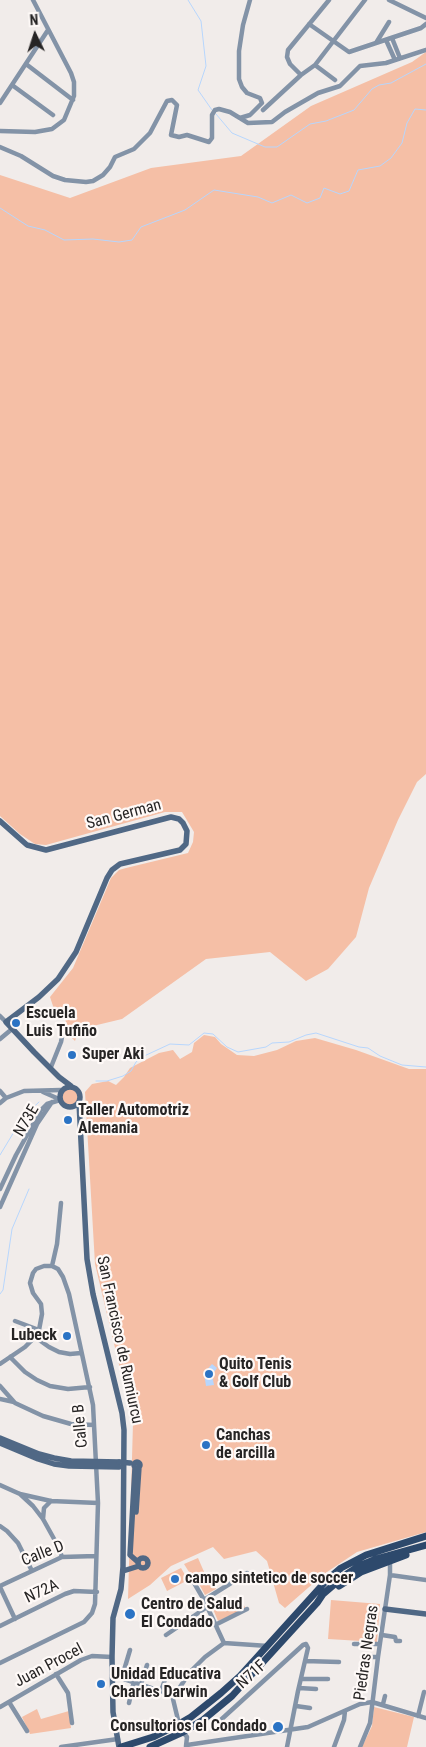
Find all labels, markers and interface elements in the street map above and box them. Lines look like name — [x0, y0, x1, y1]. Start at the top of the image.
north arrow — [10, 10, 60, 60]
text: N — [29, 12, 39, 28]
street label: San German — [84, 796, 164, 834]
place label: Escuela Luis Tufiño — [26, 1004, 97, 1042]
marker: Escuela Luis Tufiño — [10, 1017, 22, 1029]
place label: Super Aki — [82, 1045, 144, 1065]
marker: Super Aki — [66, 1049, 78, 1061]
place label: Taller Automotriz Alemania — [78, 1101, 189, 1139]
street label: N73E — [10, 1102, 44, 1140]
marker: Taller Automotriz Alemania — [62, 1114, 74, 1126]
street label: San Francisco de Rumiurcu — [92, 1254, 146, 1426]
place label: Lubeck — [11, 1326, 57, 1346]
marker: Lubeck — [61, 1330, 73, 1342]
place label: Quito Tenis & Golf Club — [219, 1355, 292, 1393]
marker: Quito Tenis & Golf Club — [203, 1368, 215, 1380]
street label: Calle B — [70, 1403, 92, 1449]
place label: Canchas de arcilla — [216, 1426, 275, 1464]
marker: Canchas de arcilla — [200, 1439, 212, 1451]
street label: Calle D — [19, 1537, 67, 1571]
place label: campo sintetico de soccer — [185, 1569, 353, 1589]
marker: campo sintetico de soccer — [169, 1573, 181, 1585]
street label: N72A — [22, 1576, 62, 1608]
place label: Centro de Salud El Condado — [141, 1595, 242, 1633]
street label: Piedras Negras — [351, 1604, 383, 1702]
marker: Centro de Salud El Condado — [123, 1607, 137, 1621]
street label: Juan Procel — [11, 1640, 87, 1692]
street label: N71F — [233, 1657, 271, 1693]
place label: Unidad Educativa Charles Darwin — [111, 1665, 221, 1703]
marker: Unidad Educativa Charles Darwin — [95, 1678, 107, 1690]
place label: Consultorios el Condado — [110, 1717, 267, 1737]
marker: Consultorios el Condado — [271, 1720, 285, 1734]

